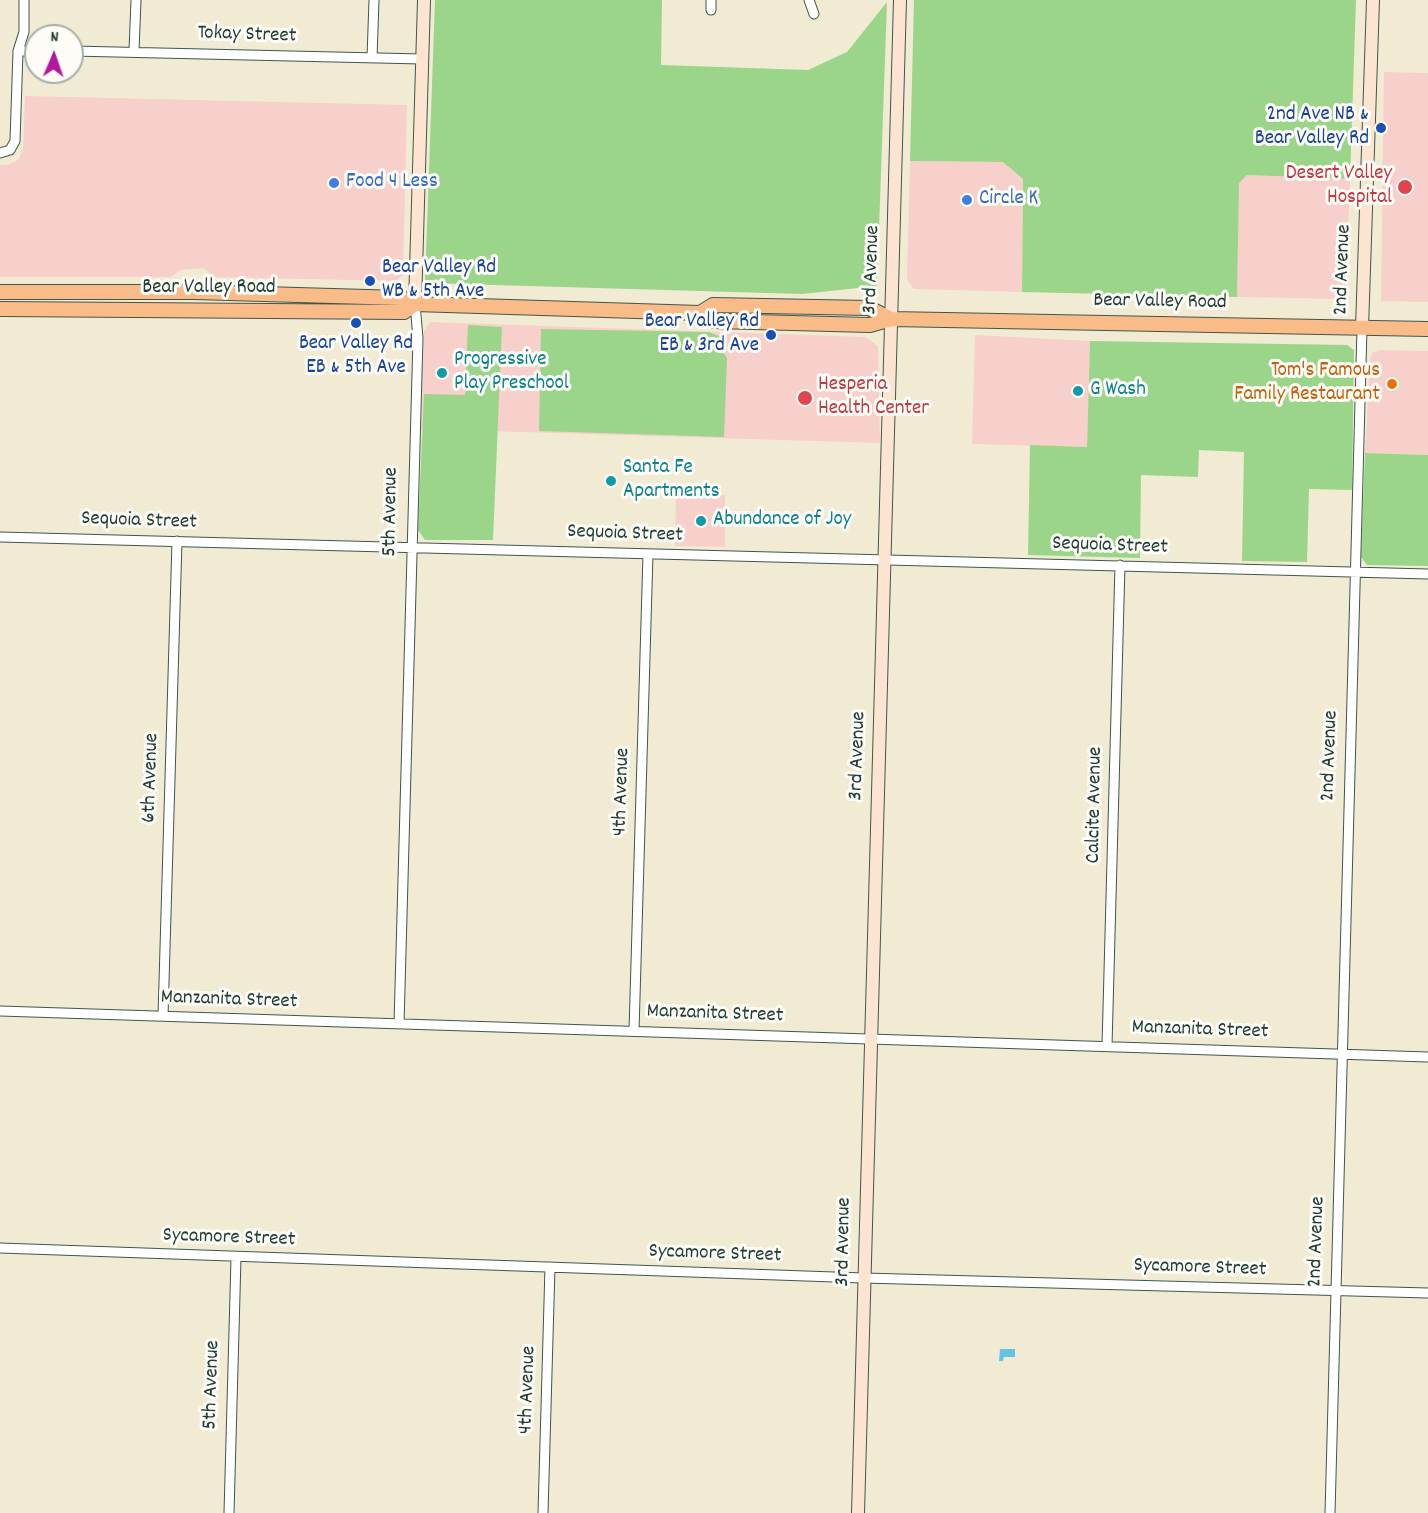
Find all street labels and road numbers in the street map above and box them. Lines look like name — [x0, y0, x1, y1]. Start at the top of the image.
street label: Tokay Street — [197, 22, 297, 50]
street label: 2nd Avenue — [1330, 224, 1358, 316]
street label: 3rd Avenue — [859, 225, 887, 315]
street label: Bear Valley Road — [142, 276, 276, 302]
street label: Bear Valley Road — [1093, 289, 1227, 317]
street label: 5th Avenue — [379, 467, 405, 557]
street label: Sequoia Street — [81, 507, 197, 537]
street label: Sequoia Street — [567, 520, 683, 550]
street label: Sequoia Street — [1052, 532, 1168, 562]
street label: 2nd Avenue — [1317, 710, 1345, 802]
street label: 3rd Avenue — [845, 711, 873, 801]
street label: 6th Avenue — [138, 733, 166, 823]
street label: Calcite Avenue — [1082, 746, 1110, 864]
street label: 4th Avenue — [609, 747, 637, 837]
street label: Manzanita Street — [160, 986, 298, 1016]
street label: Manzanita Street — [646, 1000, 784, 1030]
street label: Manzanita Street — [1131, 1016, 1269, 1046]
street label: 2nd Avenue — [1304, 1196, 1332, 1288]
street label: 3rd Avenue — [832, 1197, 858, 1287]
street label: Sycamore Street — [162, 1224, 296, 1254]
street label: Sycamore Street — [648, 1240, 782, 1270]
street label: Sycamore Street — [1133, 1254, 1267, 1284]
street label: 5th Avenue — [199, 1340, 227, 1430]
street label: 4th Avenue — [515, 1345, 543, 1435]

